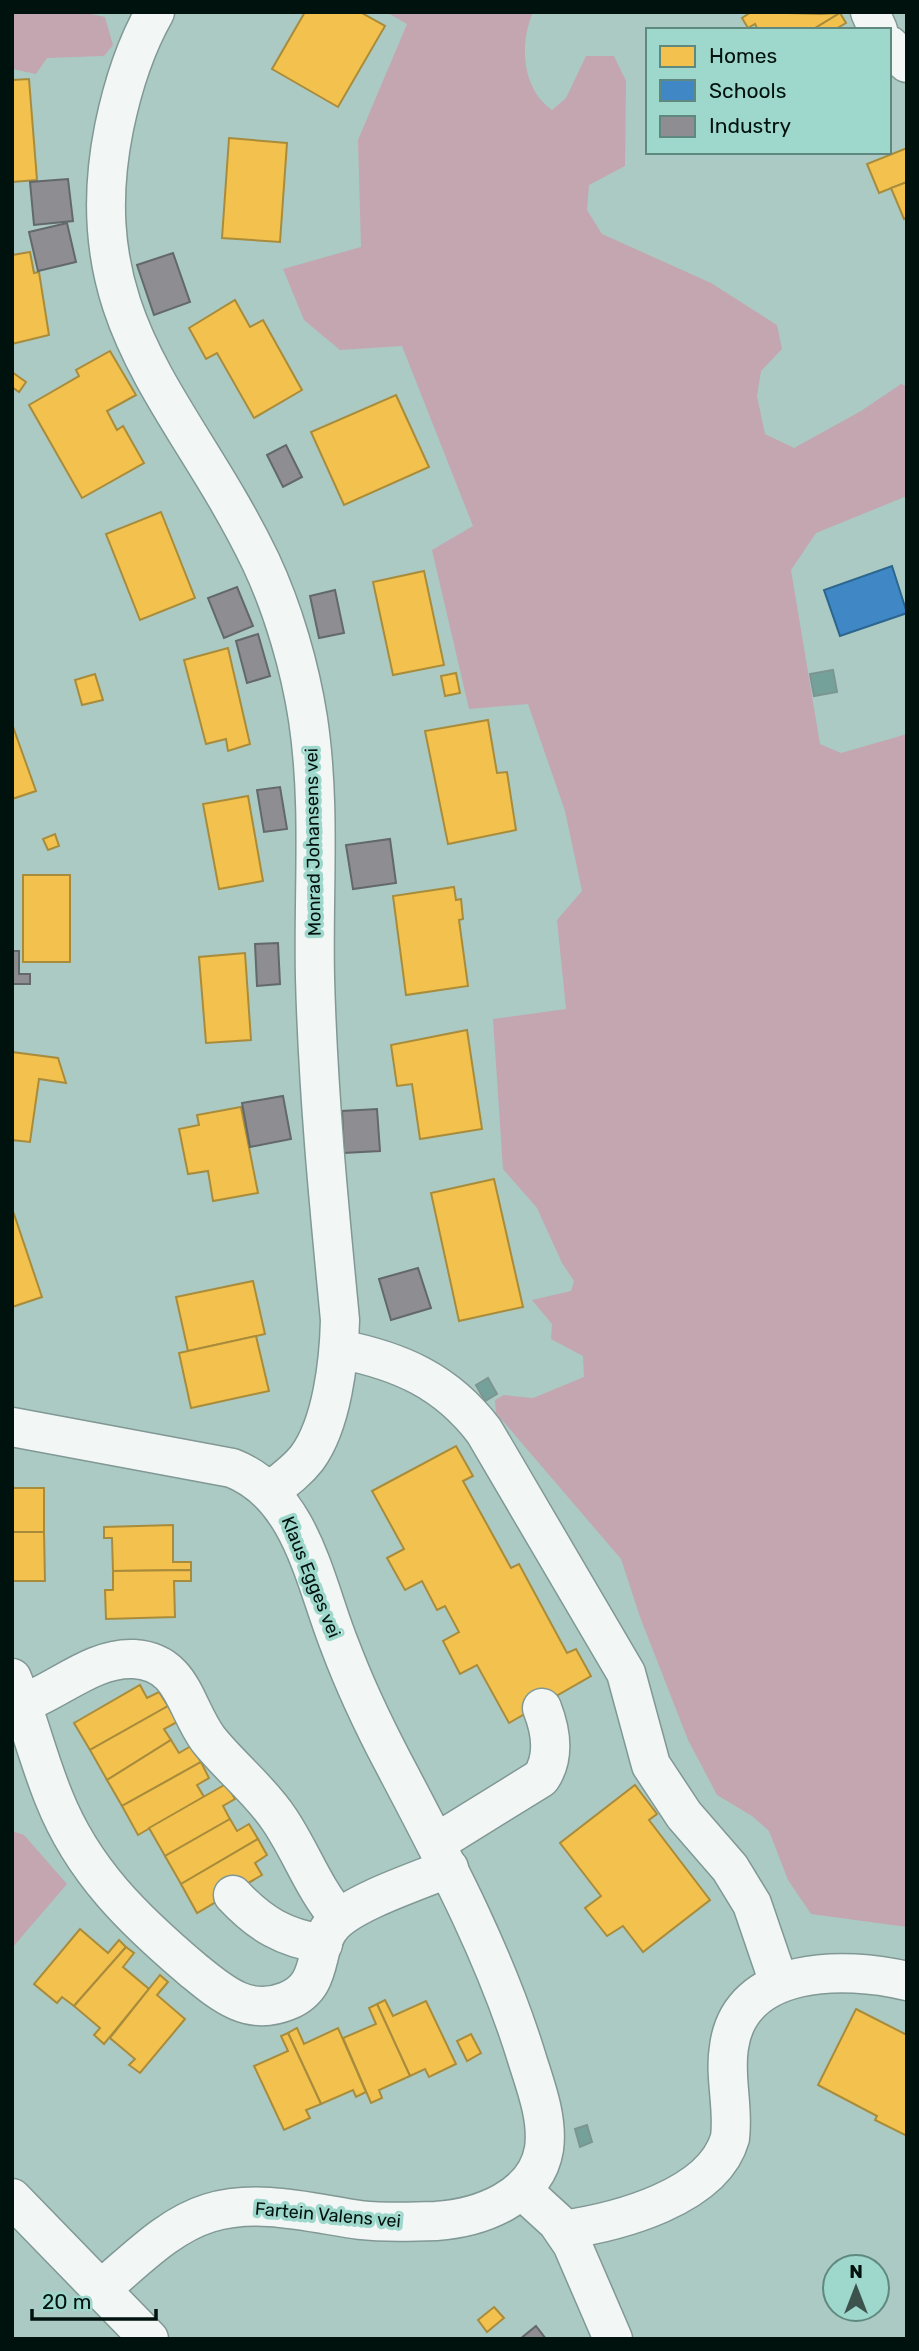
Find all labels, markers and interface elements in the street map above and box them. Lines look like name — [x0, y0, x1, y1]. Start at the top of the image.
legend — [646, 28, 891, 154]
text: Homes — [709, 43, 777, 68]
text: Schools — [709, 78, 786, 103]
text: Industry — [709, 113, 791, 138]
street label: Monrad Johansens vei — [300, 748, 326, 936]
street label: Klaus Egges vei — [277, 1513, 345, 1641]
street label: Fartein Valens vei — [254, 2198, 402, 2232]
north arrow — [821, 2253, 891, 2323]
text: N — [849, 2260, 863, 2283]
scale bar — [32, 2278, 156, 2322]
text: 20 m — [42, 2289, 91, 2314]

